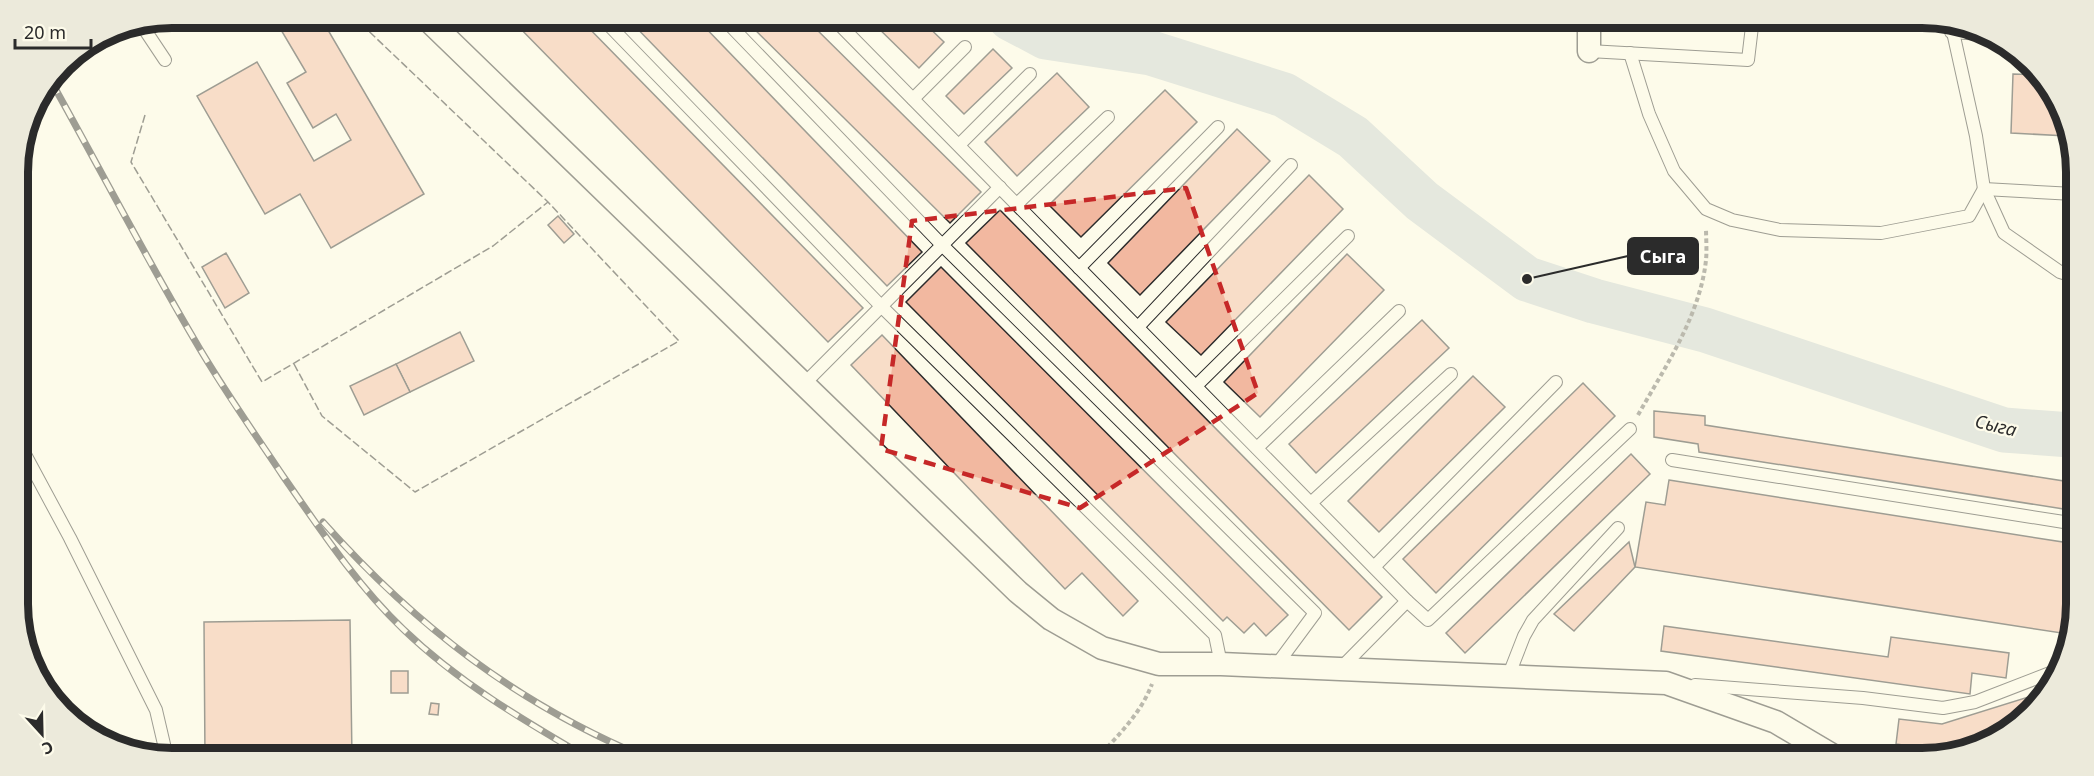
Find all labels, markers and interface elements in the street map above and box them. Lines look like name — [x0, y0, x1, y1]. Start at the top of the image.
scale bar — [15, 12, 92, 50]
text: 20 m — [24, 20, 66, 44]
callout: Сыга — [1628, 238, 1698, 274]
text: Сыга — [1640, 244, 1686, 268]
water label: Сыга — [1973, 409, 2019, 441]
north arrow — [12, 704, 72, 764]
text: С — [39, 736, 57, 760]

